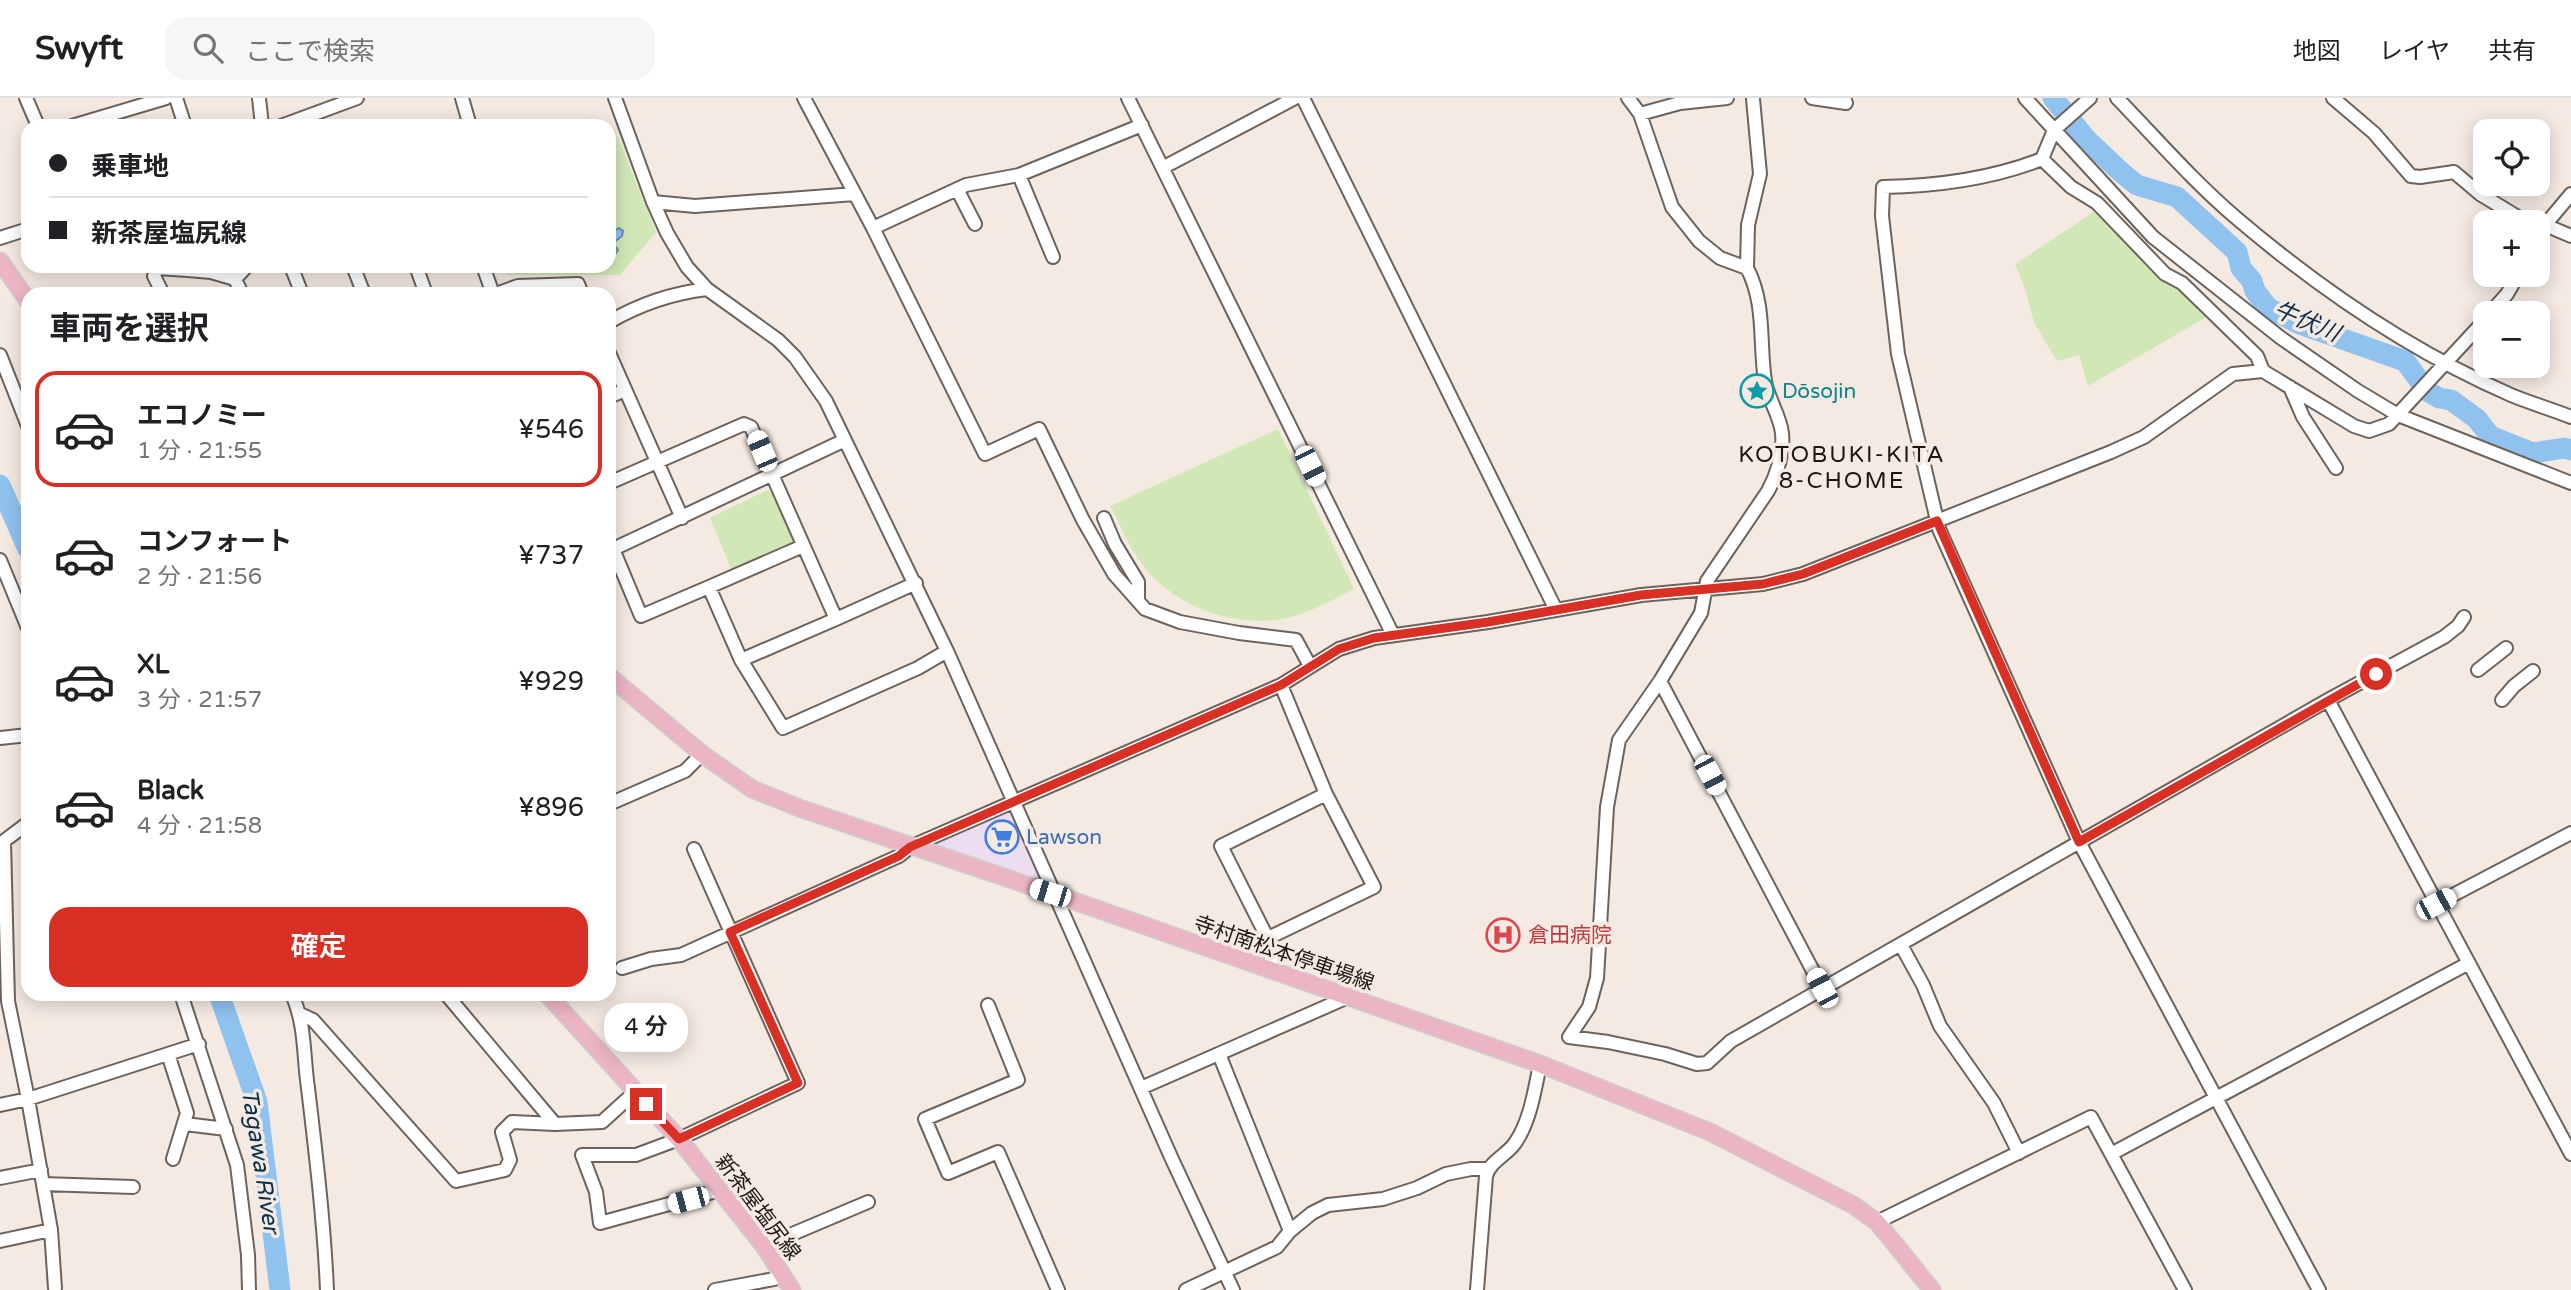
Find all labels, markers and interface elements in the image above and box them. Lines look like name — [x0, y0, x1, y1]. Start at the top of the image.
search box — [165, 17, 655, 80]
text: Swyft — [35, 29, 123, 68]
icon: search — [189, 29, 227, 67]
text: ここで検索 — [245, 36, 375, 67]
text: 地図 — [2293, 37, 2341, 66]
text: レイヤ — [2379, 37, 2450, 66]
text: 共有 — [2488, 37, 2536, 66]
map controls — [2473, 119, 2550, 378]
button: locate — [2473, 119, 2550, 196]
text: 乗車地 — [91, 151, 169, 182]
button: + — [2473, 210, 2550, 287]
text: 新茶屋塩尻線 — [91, 218, 247, 249]
water label: 牛伏川 — [2269, 296, 2347, 349]
button: − — [2473, 301, 2550, 378]
text: 車両を選択 — [49, 310, 209, 348]
place icon: Dōsojin — [1738, 372, 1776, 410]
place label: Dōsojin — [1782, 379, 1856, 404]
icon: car — [53, 398, 116, 461]
text: エコノミー — [137, 400, 267, 431]
text: ¥546 — [518, 414, 584, 445]
car — [745, 428, 780, 474]
text: 1 分 · 21:55 — [137, 437, 262, 465]
district label: KOTOBUKI-KITA 8-CHOME — [1738, 441, 1946, 495]
car — [1292, 443, 1329, 489]
icon: car — [53, 524, 116, 587]
text: コンフォート — [137, 526, 292, 557]
text: ¥737 — [518, 540, 584, 571]
text: 2 分 · 21:56 — [137, 563, 262, 591]
text: XL — [137, 649, 169, 680]
icon: car — [53, 650, 116, 713]
route start — [2360, 658, 2392, 690]
text: ¥929 — [518, 666, 584, 697]
text: 3 分 · 21:57 — [137, 686, 262, 714]
car — [1691, 752, 1730, 798]
text: Black — [137, 775, 204, 806]
icon: car — [53, 776, 116, 839]
text: ¥896 — [518, 792, 584, 823]
text: 4 分 · 21:58 — [137, 812, 262, 840]
supermarket icon: Lawson — [983, 818, 1021, 856]
place label: Lawson — [1026, 825, 1102, 850]
car — [1027, 877, 1074, 909]
car — [2413, 885, 2460, 923]
button: 確定 — [49, 907, 588, 987]
street label: 寺村南松本停車場線 — [1190, 911, 1377, 996]
hospital icon: 倉田病院 — [1484, 916, 1522, 954]
place label: 倉田病院 — [1528, 923, 1612, 948]
car — [1803, 965, 1842, 1011]
callout: 4 分 — [604, 1002, 688, 1052]
text: 4 分 — [624, 1013, 668, 1041]
water label: Tagawa River — [235, 1087, 286, 1238]
route end — [630, 1088, 662, 1120]
street label: 新茶屋塩尻線 — [710, 1149, 805, 1265]
car — [665, 1184, 712, 1216]

